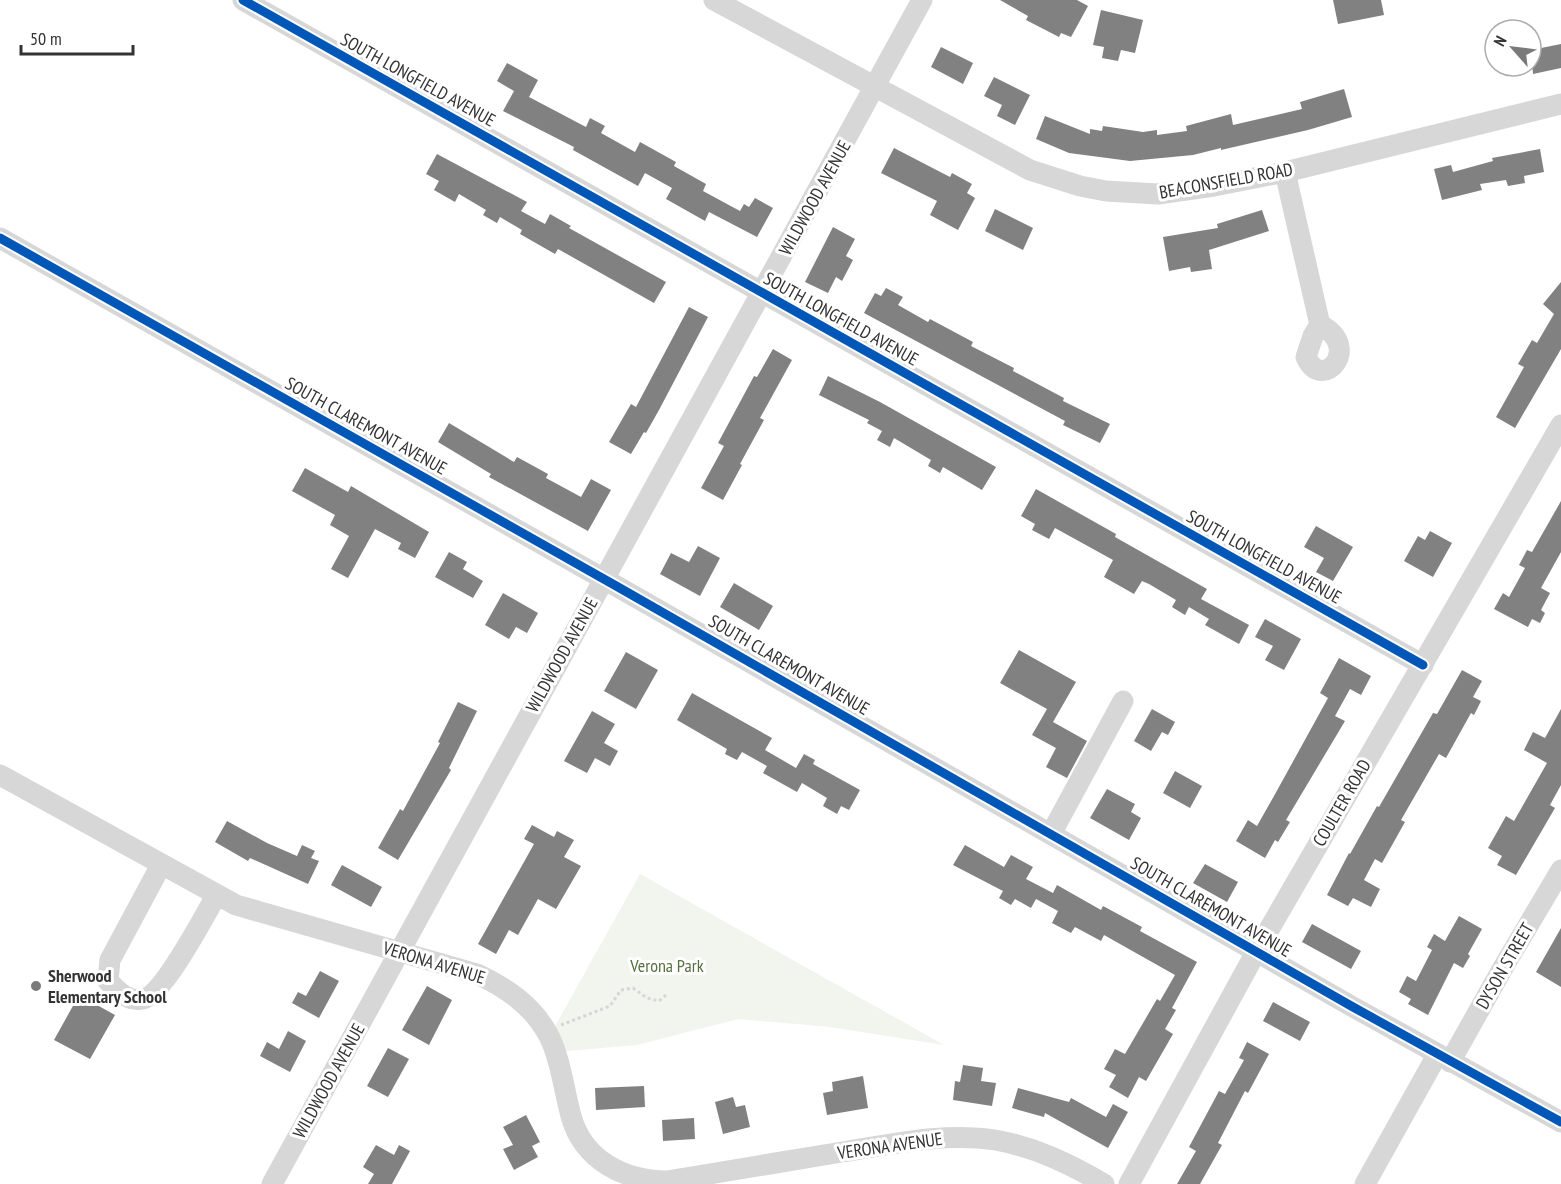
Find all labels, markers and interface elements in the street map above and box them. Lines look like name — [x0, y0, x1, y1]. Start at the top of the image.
scale bar — [21, 18, 134, 56]
north arrow — [1483, 18, 1543, 78]
text: 50 m — [30, 27, 62, 50]
street label: SOUTH LONGFIELD AVENUE — [337, 27, 500, 132]
text: N — [1489, 32, 1511, 49]
street label: WILDWOOD AVENUE — [774, 136, 856, 259]
street label: BEACONSFIELD ROAD — [1157, 157, 1294, 204]
street label: SOUTH LONGFIELD AVENUE — [760, 266, 923, 371]
street label: SOUTH CLAREMONT AVENUE — [281, 371, 451, 480]
street label: SOUTH LONGFIELD AVENUE — [1183, 504, 1346, 609]
street label: WILDWOOD AVENUE — [521, 593, 603, 716]
street label: SOUTH CLAREMONT AVENUE — [705, 609, 874, 720]
street label: COULTER ROAD — [1307, 755, 1376, 850]
street label: SOUTH CLAREMONT AVENUE — [1127, 851, 1296, 962]
street label: DYSON STREET — [1471, 918, 1539, 1013]
street label: VERONA AVENUE — [379, 936, 488, 989]
park label: Verona Park — [629, 954, 704, 977]
place label: Sherwood Elementary School — [48, 964, 167, 1008]
marker: Sherwood Elementary School — [29, 979, 43, 993]
street label: WILDWOOD AVENUE — [288, 1019, 370, 1142]
street label: VERONA AVENUE — [835, 1127, 944, 1164]

